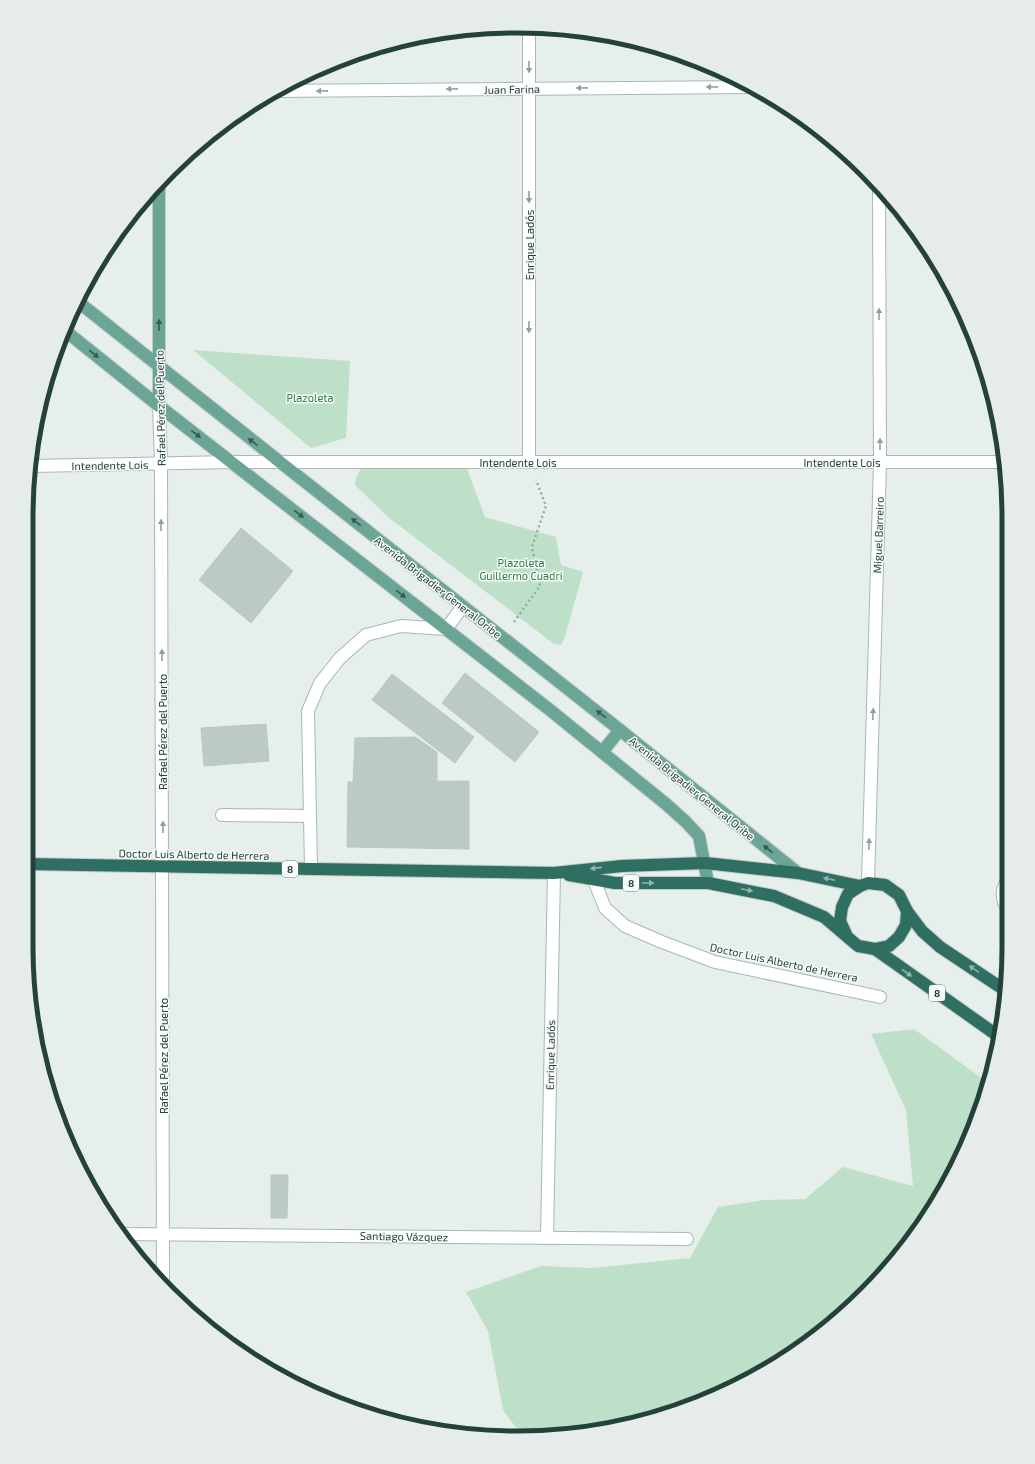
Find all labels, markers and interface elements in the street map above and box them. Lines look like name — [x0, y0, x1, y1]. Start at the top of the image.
one-way arrow — [526, 61, 532, 74]
street label: Juan Farina — [484, 82, 540, 96]
one-way arrow — [705, 84, 718, 90]
one-way arrow — [575, 85, 588, 91]
one-way arrow — [445, 86, 458, 92]
one-way arrow — [315, 88, 328, 94]
one-way arrow — [526, 191, 532, 204]
street label: Enrique Ladós — [523, 209, 536, 280]
one-way arrow — [876, 307, 882, 320]
one-way arrow — [156, 318, 162, 331]
one-way arrow — [526, 321, 532, 334]
one-way arrow — [88, 349, 99, 358]
street label: Rafael Pérez del Puerto — [152, 350, 168, 466]
park label: Plazoleta — [286, 391, 334, 404]
one-way arrow — [190, 430, 201, 439]
one-way arrow — [248, 437, 259, 446]
one-way arrow — [877, 437, 883, 450]
street label: Intendente Lois — [479, 456, 557, 469]
street label: Intendente Lois — [803, 456, 881, 469]
street label: Intendente Lois — [71, 458, 149, 472]
street label: Miguel Barreiro — [870, 496, 886, 574]
one-way arrow — [293, 510, 304, 518]
one-way arrow — [158, 518, 164, 531]
one-way arrow — [350, 518, 361, 526]
street label: Avenida Brigadier General Oribe — [372, 533, 504, 641]
park label: Plazoleta Guillermo Cuadri — [479, 556, 563, 582]
one-way arrow — [396, 590, 407, 598]
one-way arrow — [159, 648, 165, 661]
street label: Rafael Pérez del Puerto — [156, 674, 169, 790]
one-way arrow — [870, 707, 876, 720]
one-way arrow — [596, 710, 607, 719]
street label: Avenida Brigadier General Oribe — [627, 733, 757, 843]
one-way arrow — [159, 821, 166, 833]
one-way arrow — [866, 837, 872, 850]
one-way arrow — [762, 844, 773, 853]
street label: Doctor Luis Alberto de Herrera — [118, 846, 270, 862]
road number: 8 — [282, 861, 298, 877]
one-way arrow — [590, 865, 602, 872]
road number: 8 — [623, 875, 639, 891]
one-way arrow — [823, 876, 835, 882]
one-way arrow — [642, 880, 655, 886]
one-way arrow — [740, 888, 753, 894]
street label: Doctor Luis Alberto de Herrera — [709, 940, 859, 984]
one-way arrow — [968, 965, 979, 973]
one-way arrow — [901, 968, 912, 977]
road number: 8 — [929, 985, 945, 1001]
street label: Rafael Pérez del Puerto — [157, 998, 170, 1114]
street label: Enrique Ladós — [543, 1019, 557, 1090]
street label: Santiago Vázquez — [360, 1229, 449, 1243]

